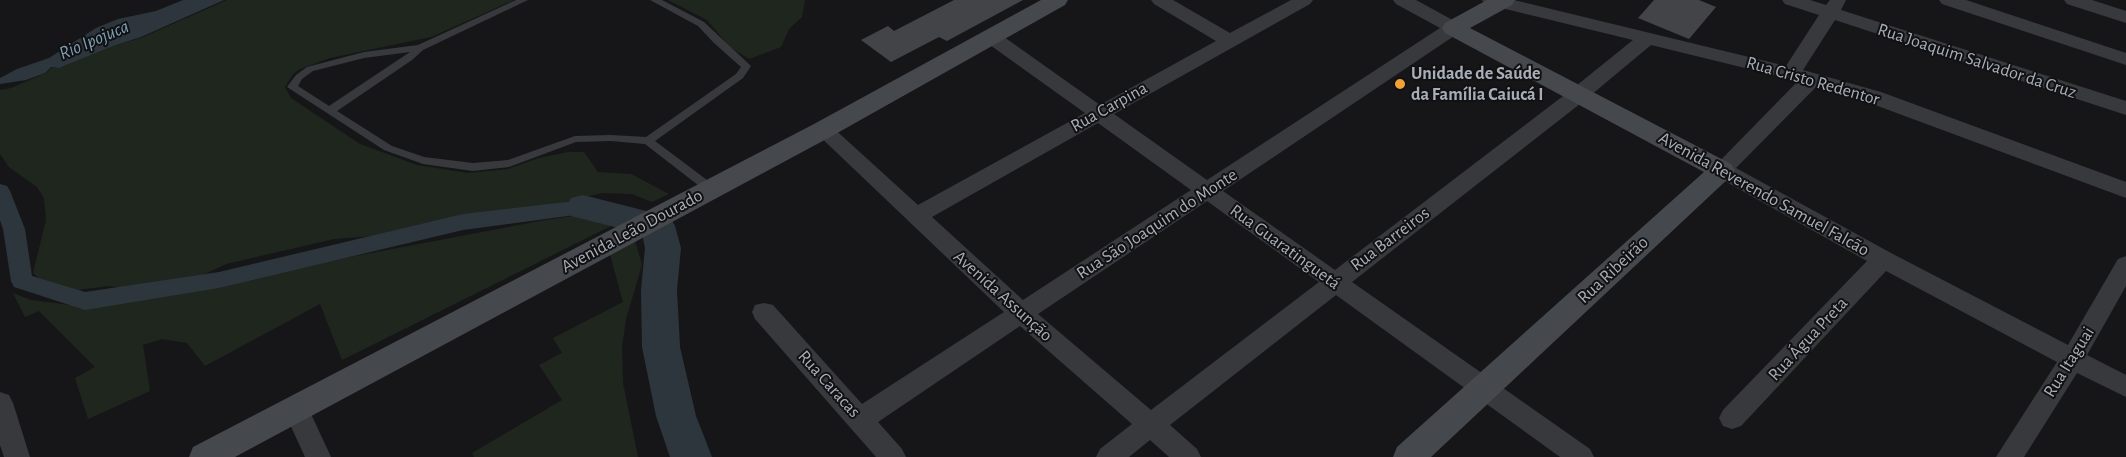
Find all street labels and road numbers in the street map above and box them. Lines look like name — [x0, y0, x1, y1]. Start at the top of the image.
street label: Rua Joaquim Salvador da Cruz — [1875, 19, 2079, 103]
street label: Rua Cristo Redentor — [1744, 52, 1882, 110]
street label: Rua Carpina — [1067, 77, 1151, 137]
street label: Avenida Reverendo Samuel Falcão — [1655, 127, 1873, 261]
street label: Rua São Joaquim do Monte — [1072, 164, 1242, 284]
street label: Avenida Leão Dourado — [558, 185, 706, 277]
street label: Rua Guaratinguetá — [1225, 200, 1345, 294]
street label: Rua Barreiros — [1346, 202, 1434, 276]
street label: Rua Ribeirão — [1573, 232, 1653, 308]
street label: Avenida Assunção — [949, 246, 1057, 346]
street label: Rua Água Preta — [1764, 293, 1852, 385]
street label: Rua Itaguai — [2039, 323, 2099, 401]
street label: Rua Caracas — [793, 346, 865, 422]

